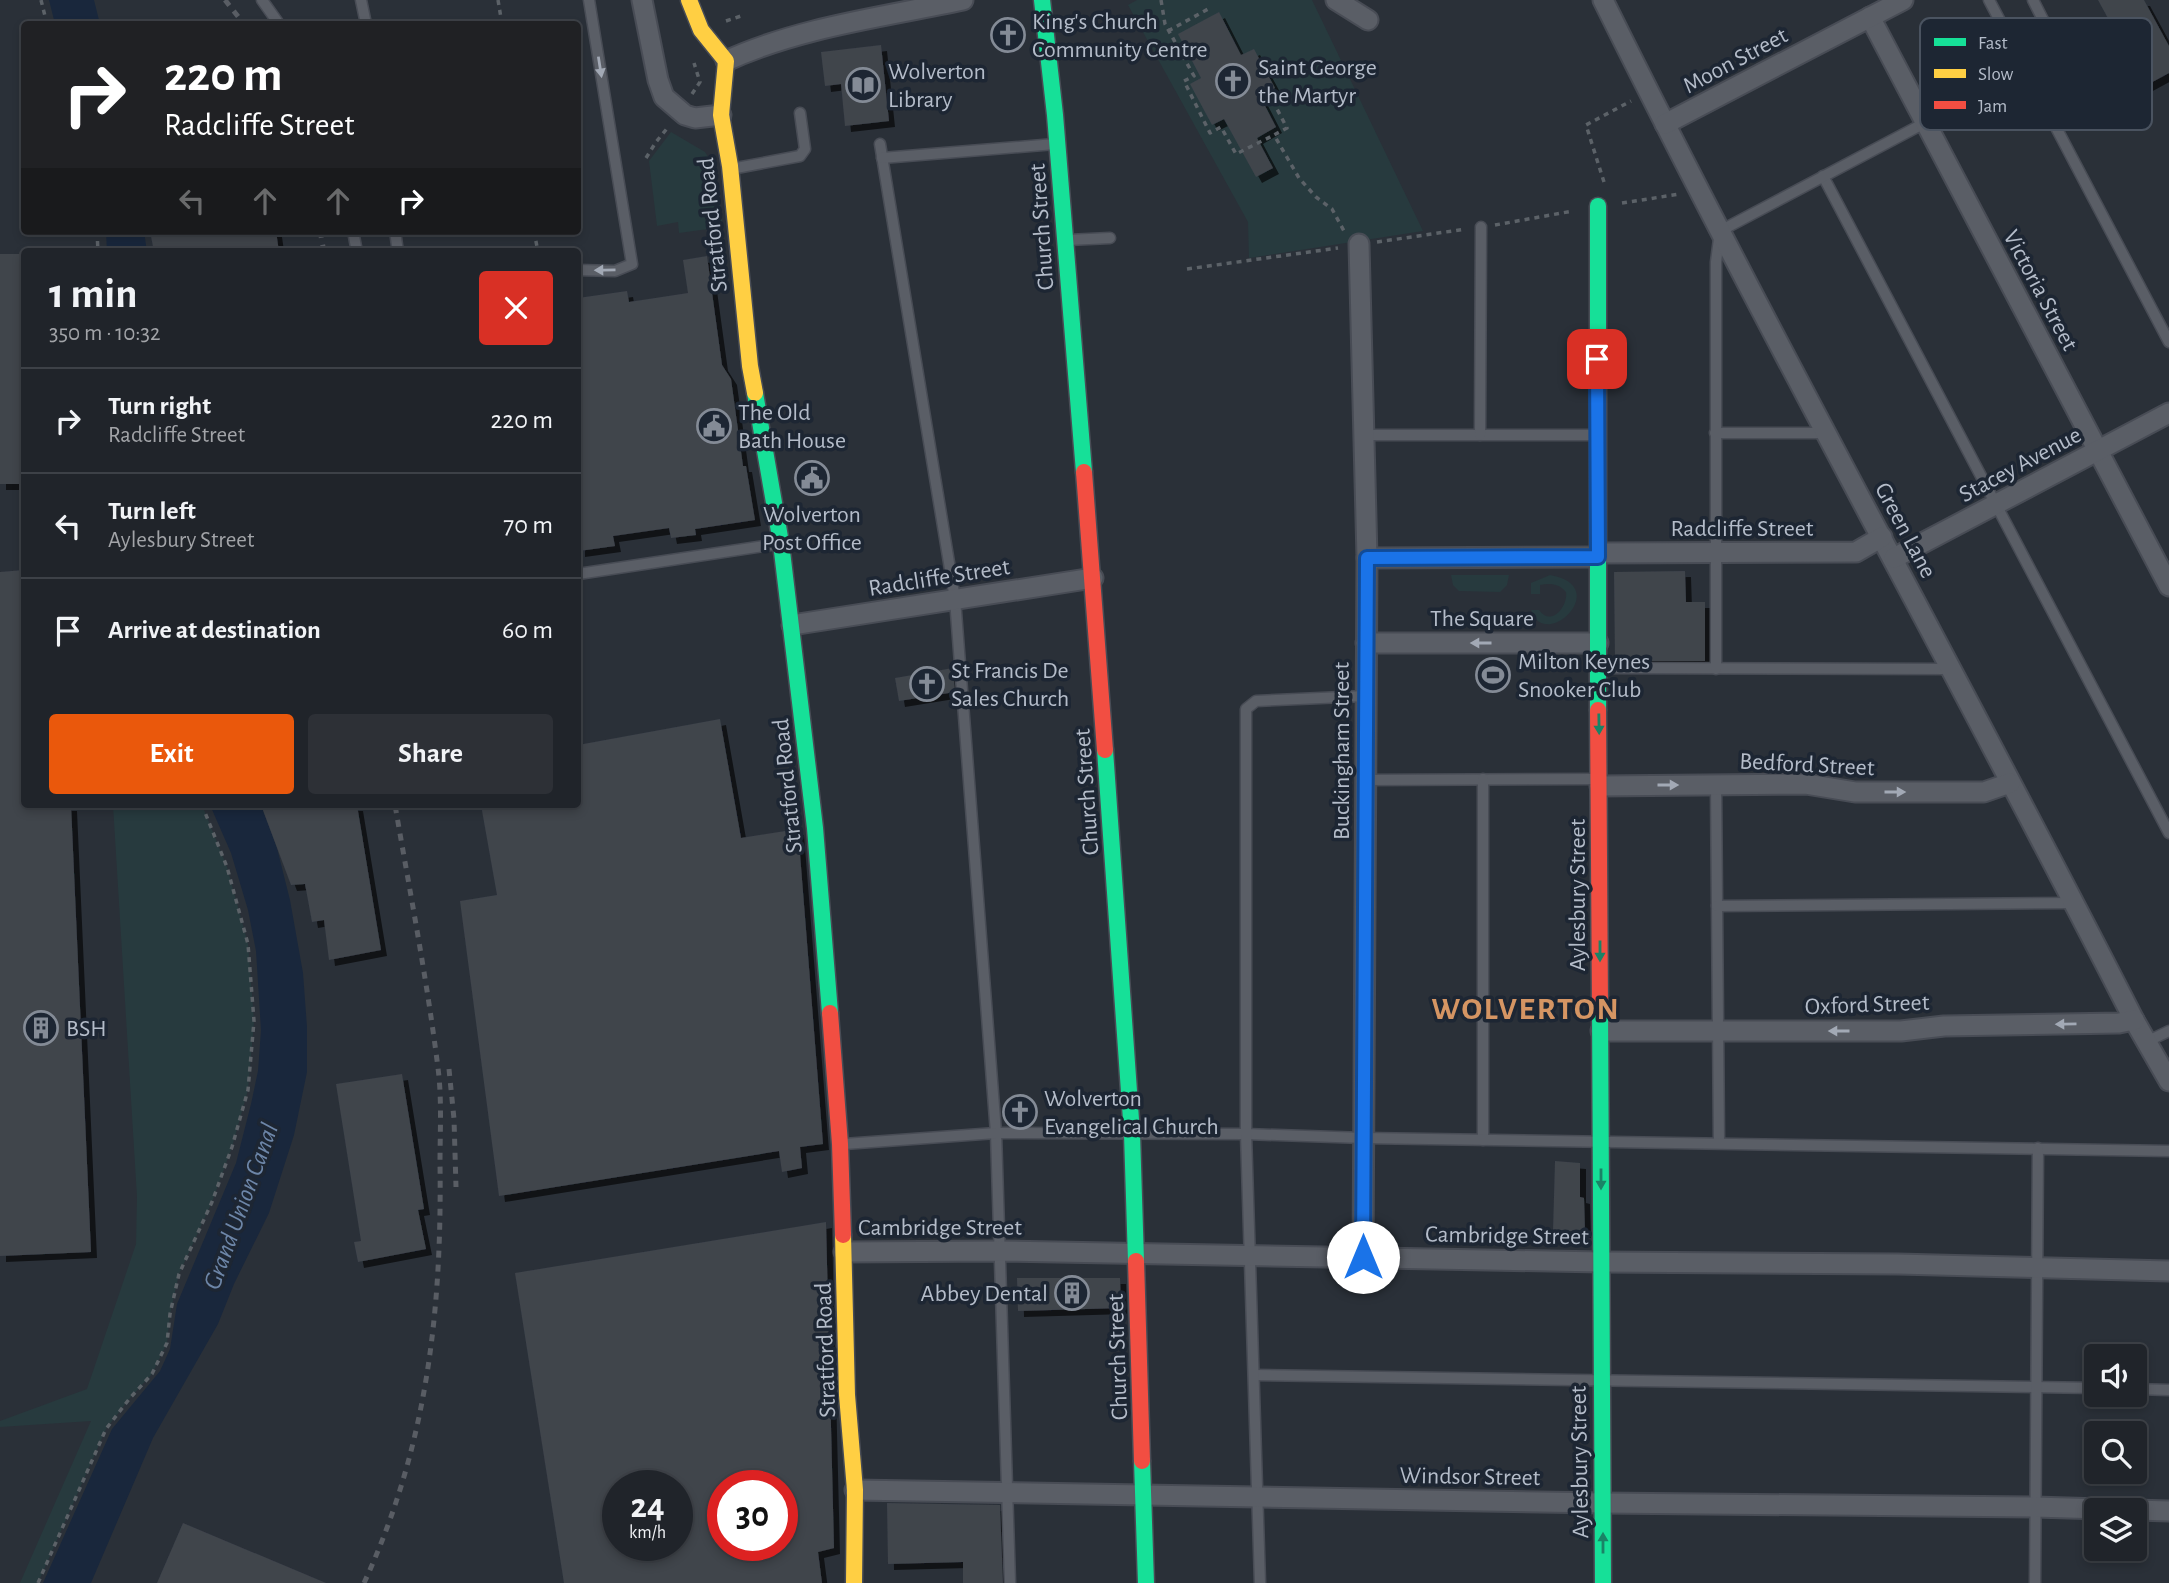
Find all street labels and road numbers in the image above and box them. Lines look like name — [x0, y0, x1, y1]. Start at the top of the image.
street label: Moon Street — [1679, 23, 1792, 98]
street label: Stratford Road — [694, 156, 732, 294]
street label: Church Street — [1026, 162, 1058, 291]
street label: Victoria Street — [1998, 226, 2082, 355]
street label: Stacey Avenue — [1955, 423, 2085, 507]
street label: Green Lane — [1870, 479, 1940, 582]
street label: Radcliffe Street — [1671, 517, 1814, 541]
street label: Radcliffe Street — [867, 555, 1012, 601]
street label: The Square — [1430, 607, 1534, 631]
street label: Buckingham Street — [1330, 662, 1354, 840]
street label: Stratford Road — [769, 717, 807, 855]
street label: Church Street — [1071, 727, 1103, 856]
street label: Bedford Street — [1739, 749, 1875, 781]
street label: Aylesbury Street — [1566, 818, 1590, 971]
street label: Oxford Street — [1804, 991, 1930, 1019]
street label: Cambridge Street — [858, 1216, 1022, 1240]
street label: Cambridge Street — [1425, 1223, 1589, 1249]
street label: Stratford Road — [812, 1282, 840, 1418]
street label: Church Street — [1104, 1293, 1132, 1421]
street label: Aylesbury Street — [1567, 1385, 1593, 1538]
street label: Windsor Street — [1399, 1464, 1541, 1490]

